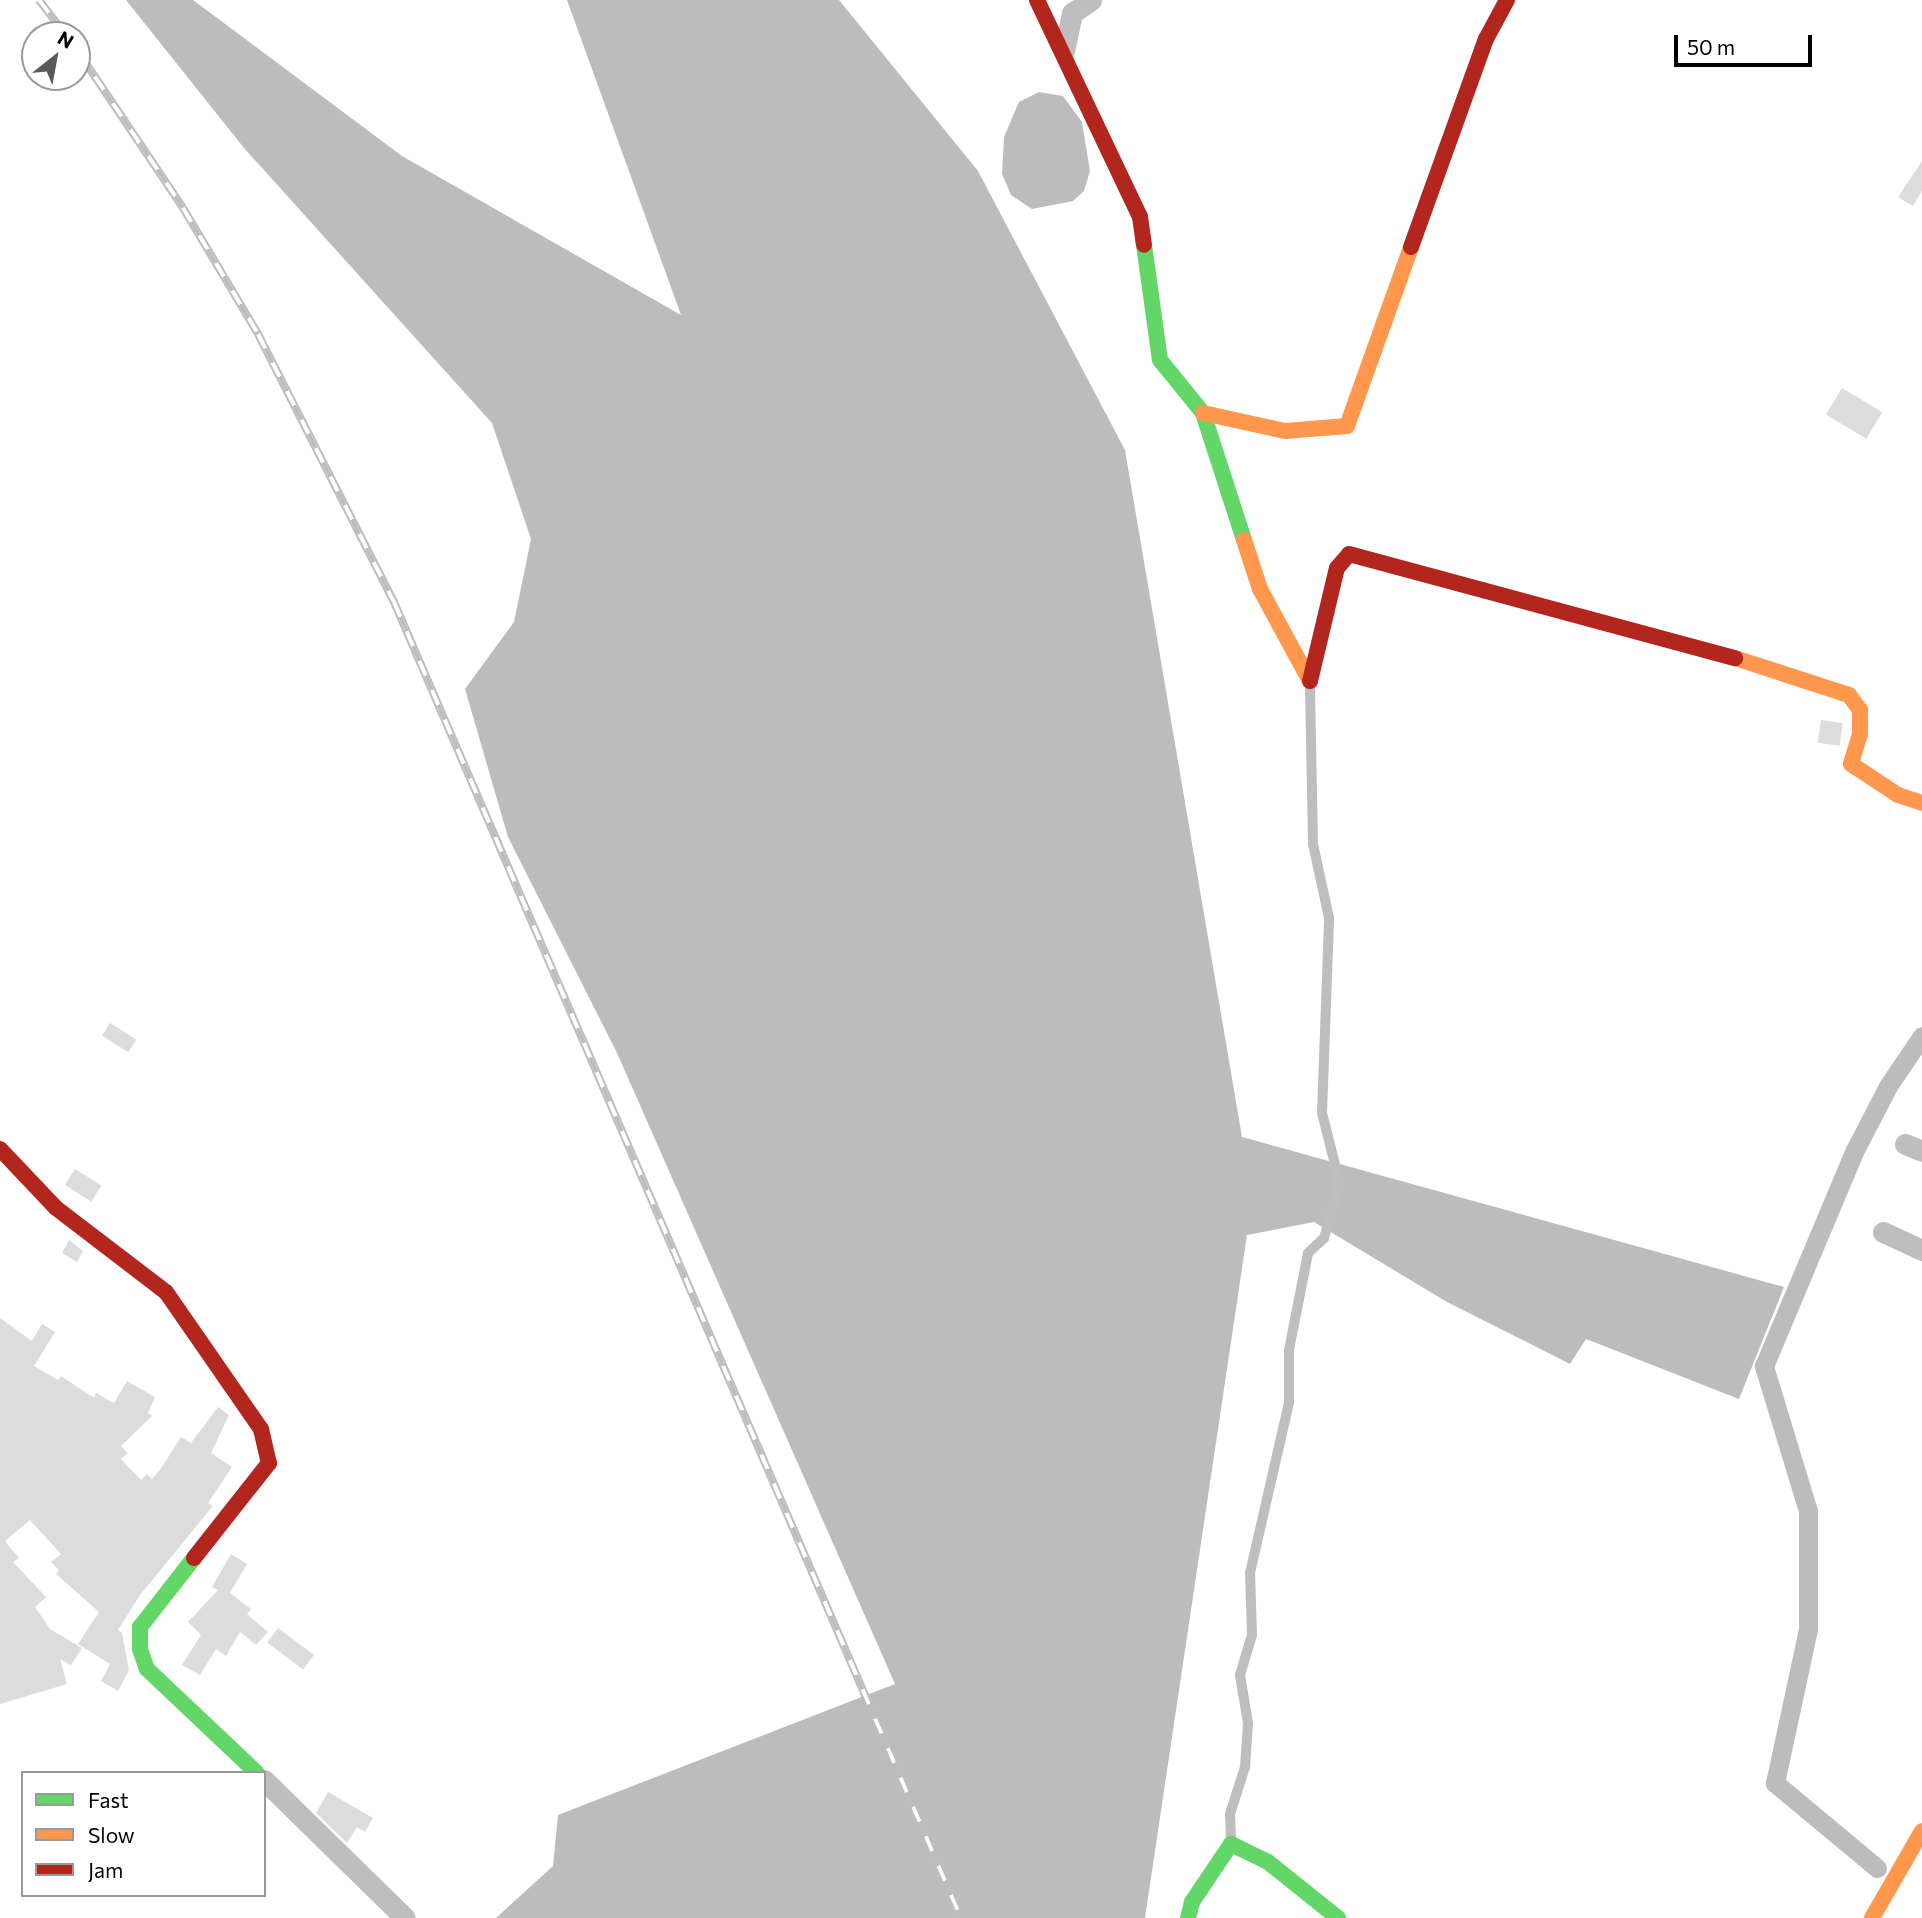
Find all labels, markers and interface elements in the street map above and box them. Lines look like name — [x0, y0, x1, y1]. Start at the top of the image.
north arrow — [21, 21, 91, 91]
scale bar — [1677, 21, 1815, 65]
text: N — [54, 26, 78, 53]
text: 50 m — [1687, 34, 1735, 59]
legend — [21, 1771, 266, 1897]
text: Fast — [88, 1787, 129, 1812]
text: Slow — [88, 1822, 135, 1847]
text: Jam — [88, 1857, 123, 1882]

